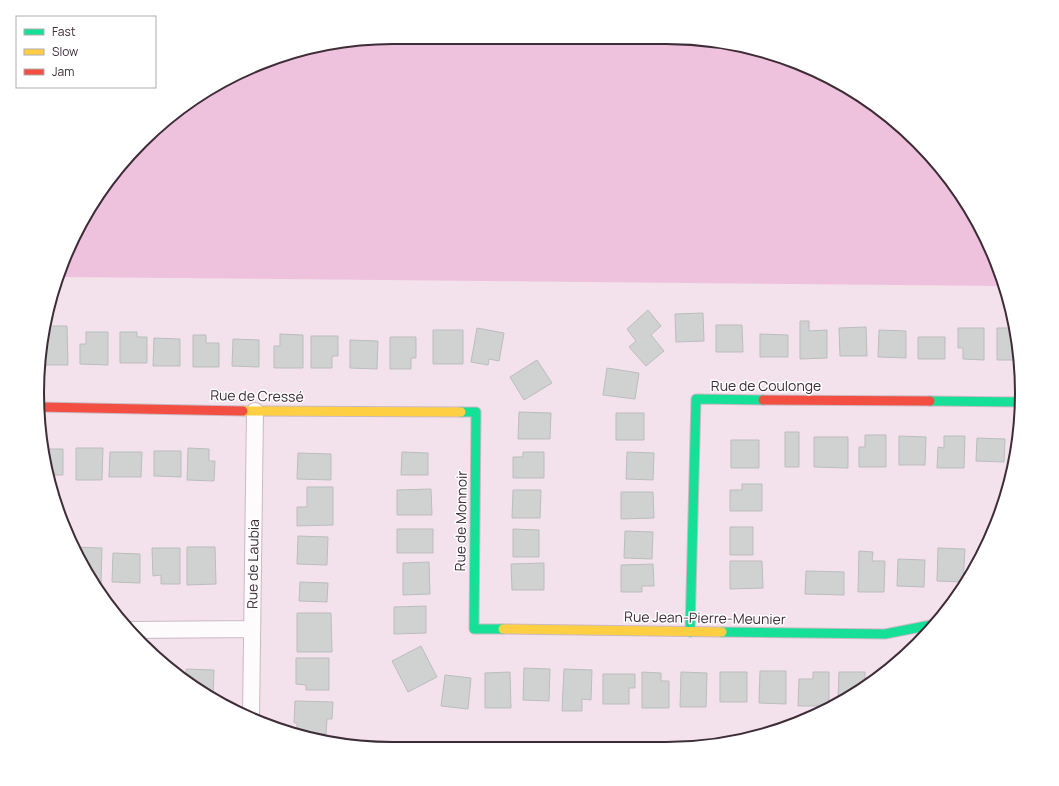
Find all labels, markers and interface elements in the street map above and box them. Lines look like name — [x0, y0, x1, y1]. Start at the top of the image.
legend — [16, 16, 156, 88]
text: Fast — [52, 23, 76, 40]
text: Slow — [52, 43, 78, 60]
text: Jam — [52, 63, 74, 80]
street label: Rue de Coulonge — [711, 376, 821, 395]
street label: Rue de Cressé — [210, 385, 304, 406]
street label: Rue de Monnoir — [450, 471, 471, 571]
street label: Rue de Laubia — [242, 519, 263, 609]
street label: Rue Jean-Pierre-Meunier — [624, 607, 786, 628]

